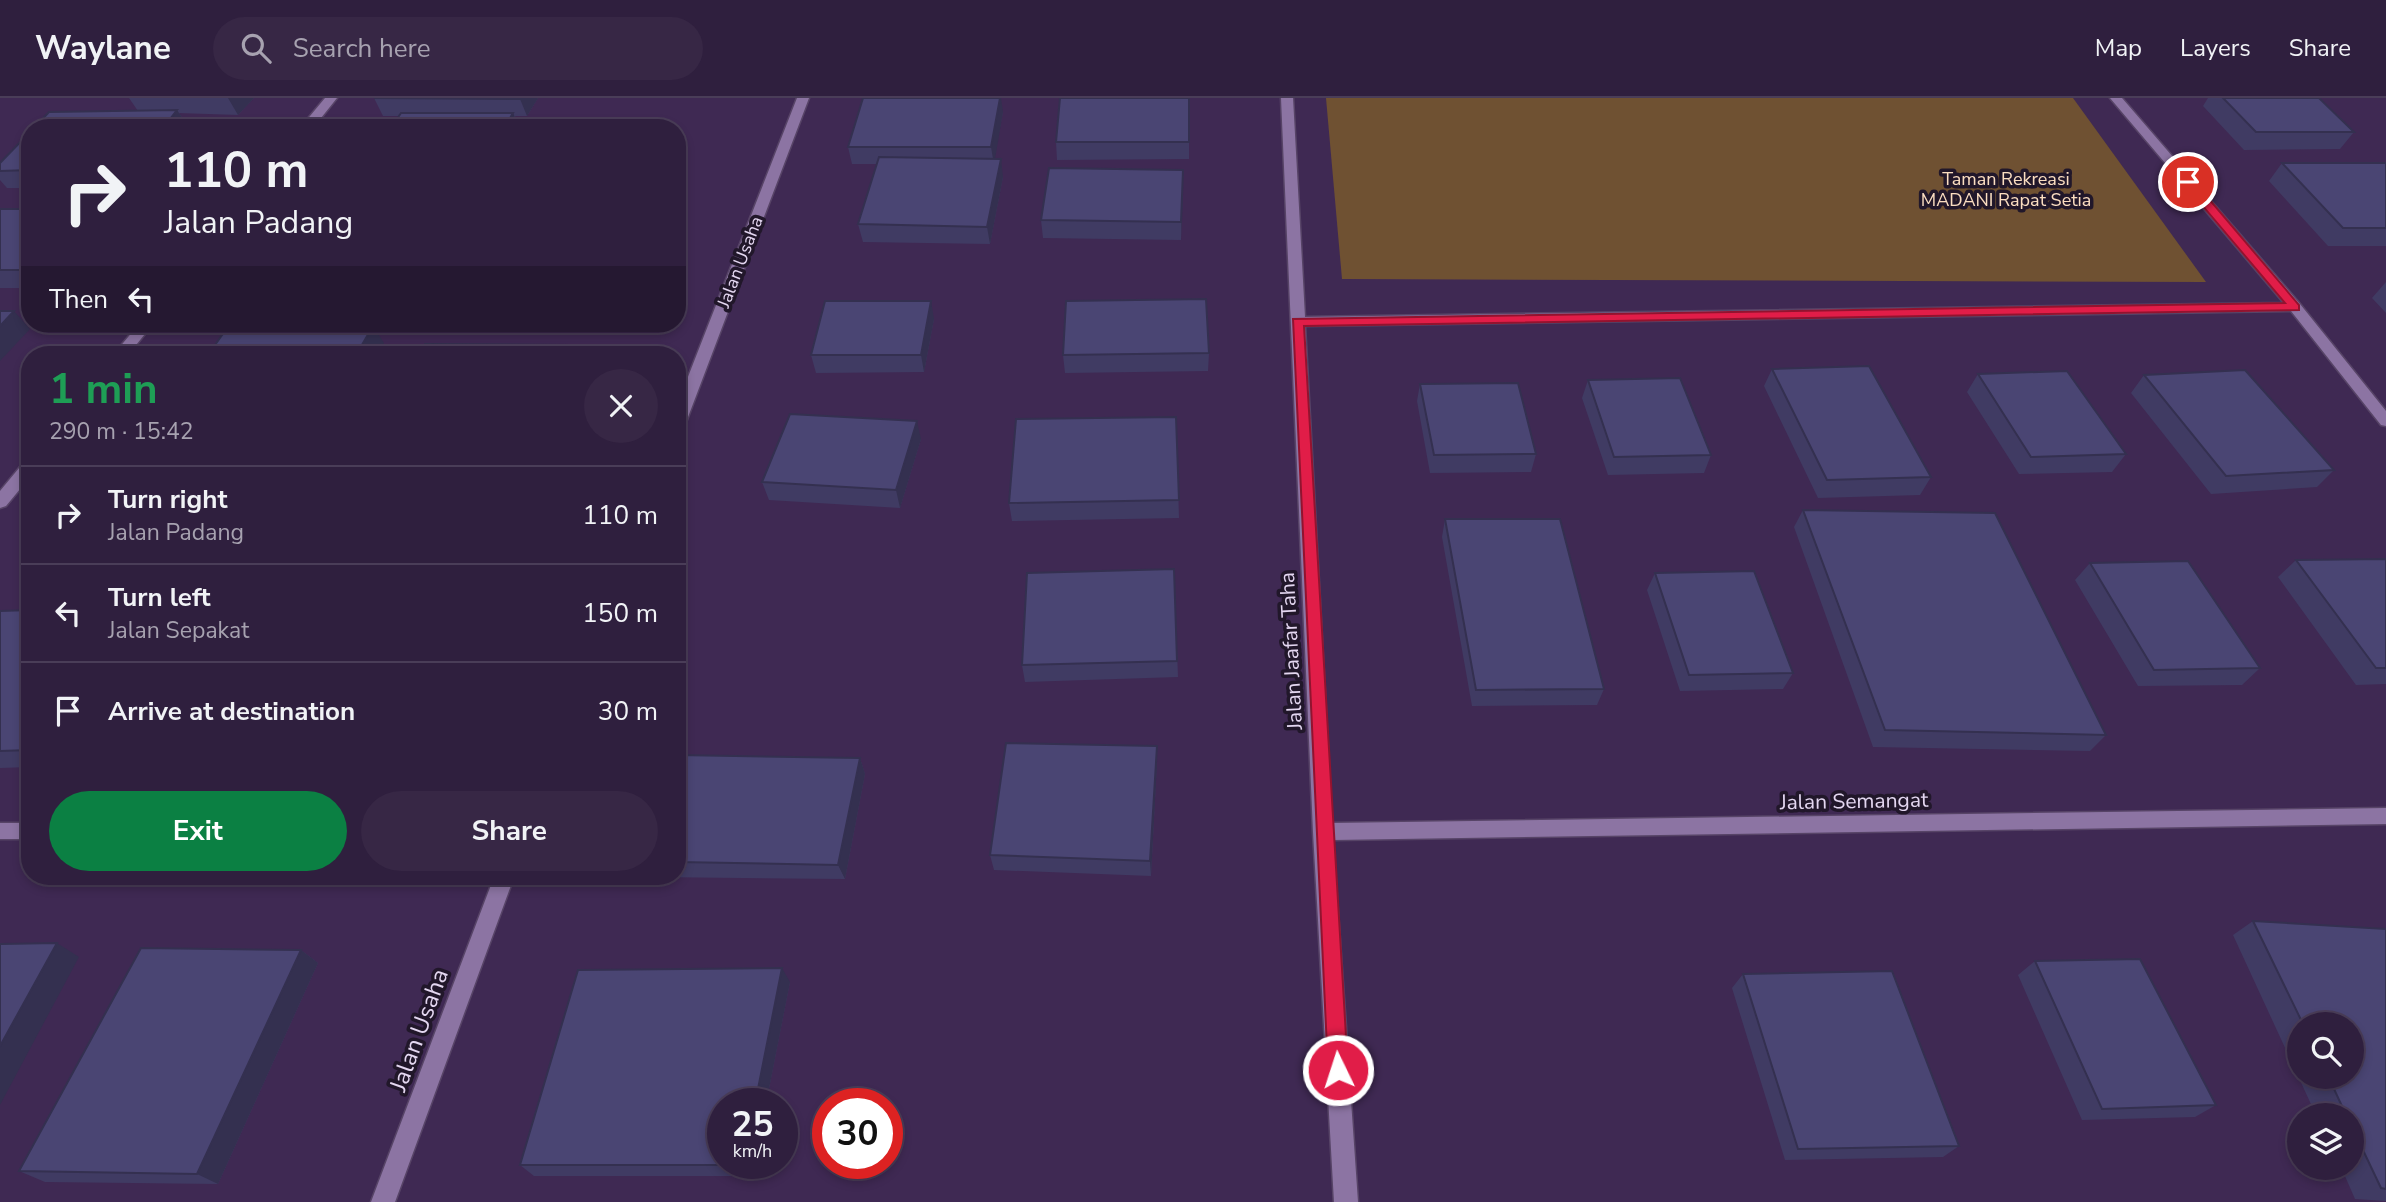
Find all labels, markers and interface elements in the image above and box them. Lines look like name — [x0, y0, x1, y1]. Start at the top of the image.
search box — [213, 17, 703, 80]
text: Waylane — [35, 26, 171, 71]
icon: search — [237, 29, 275, 67]
text: Search here — [293, 31, 431, 66]
text: Map — [2095, 32, 2142, 64]
text: Layers — [2180, 32, 2251, 64]
text: Share — [2289, 32, 2351, 64]
text: 110 m — [164, 137, 308, 204]
icon: right — [49, 147, 140, 238]
pin — [2158, 152, 2218, 212]
icon: arrive — [2169, 163, 2207, 201]
park label: Taman Rekreasi MADANI Rapat Setia — [1921, 167, 2091, 212]
text: Jalan Padang — [164, 201, 353, 244]
street label: Jalan Usaha — [711, 213, 768, 312]
icon: left — [122, 280, 160, 318]
text: Then — [49, 282, 108, 317]
text: 1 min — [49, 361, 158, 418]
button: close — [584, 369, 658, 443]
text: 290 m · 15:42 — [49, 416, 194, 447]
text: Turn right — [108, 482, 227, 517]
icon: right — [49, 496, 87, 534]
text: 110 m — [582, 498, 658, 533]
text: Jalan Padang — [108, 517, 244, 548]
street label: Jalan Jaafar Taha — [1273, 571, 1309, 732]
text: Turn left — [108, 580, 211, 615]
icon: left — [49, 594, 87, 632]
text: 150 m — [582, 596, 658, 631]
text: Jalan Sepakat — [108, 615, 249, 646]
icon: arrive — [49, 692, 87, 730]
text: Arrive at destination — [108, 694, 355, 729]
text: 30 m — [598, 694, 658, 729]
street label: Jalan Semangat — [1779, 786, 1929, 816]
button: Exit — [49, 791, 347, 871]
button: Share — [361, 791, 658, 871]
street label: Jalan Usaha — [382, 964, 456, 1097]
map controls — [2287, 1012, 2364, 1180]
button: search — [2287, 1012, 2364, 1089]
position arrow — [1301, 1033, 1375, 1107]
speed limit sign: 30 — [812, 1088, 903, 1179]
text: 25 — [731, 1101, 774, 1148]
button: layers — [2287, 1103, 2364, 1180]
text: km/h — [733, 1139, 772, 1163]

